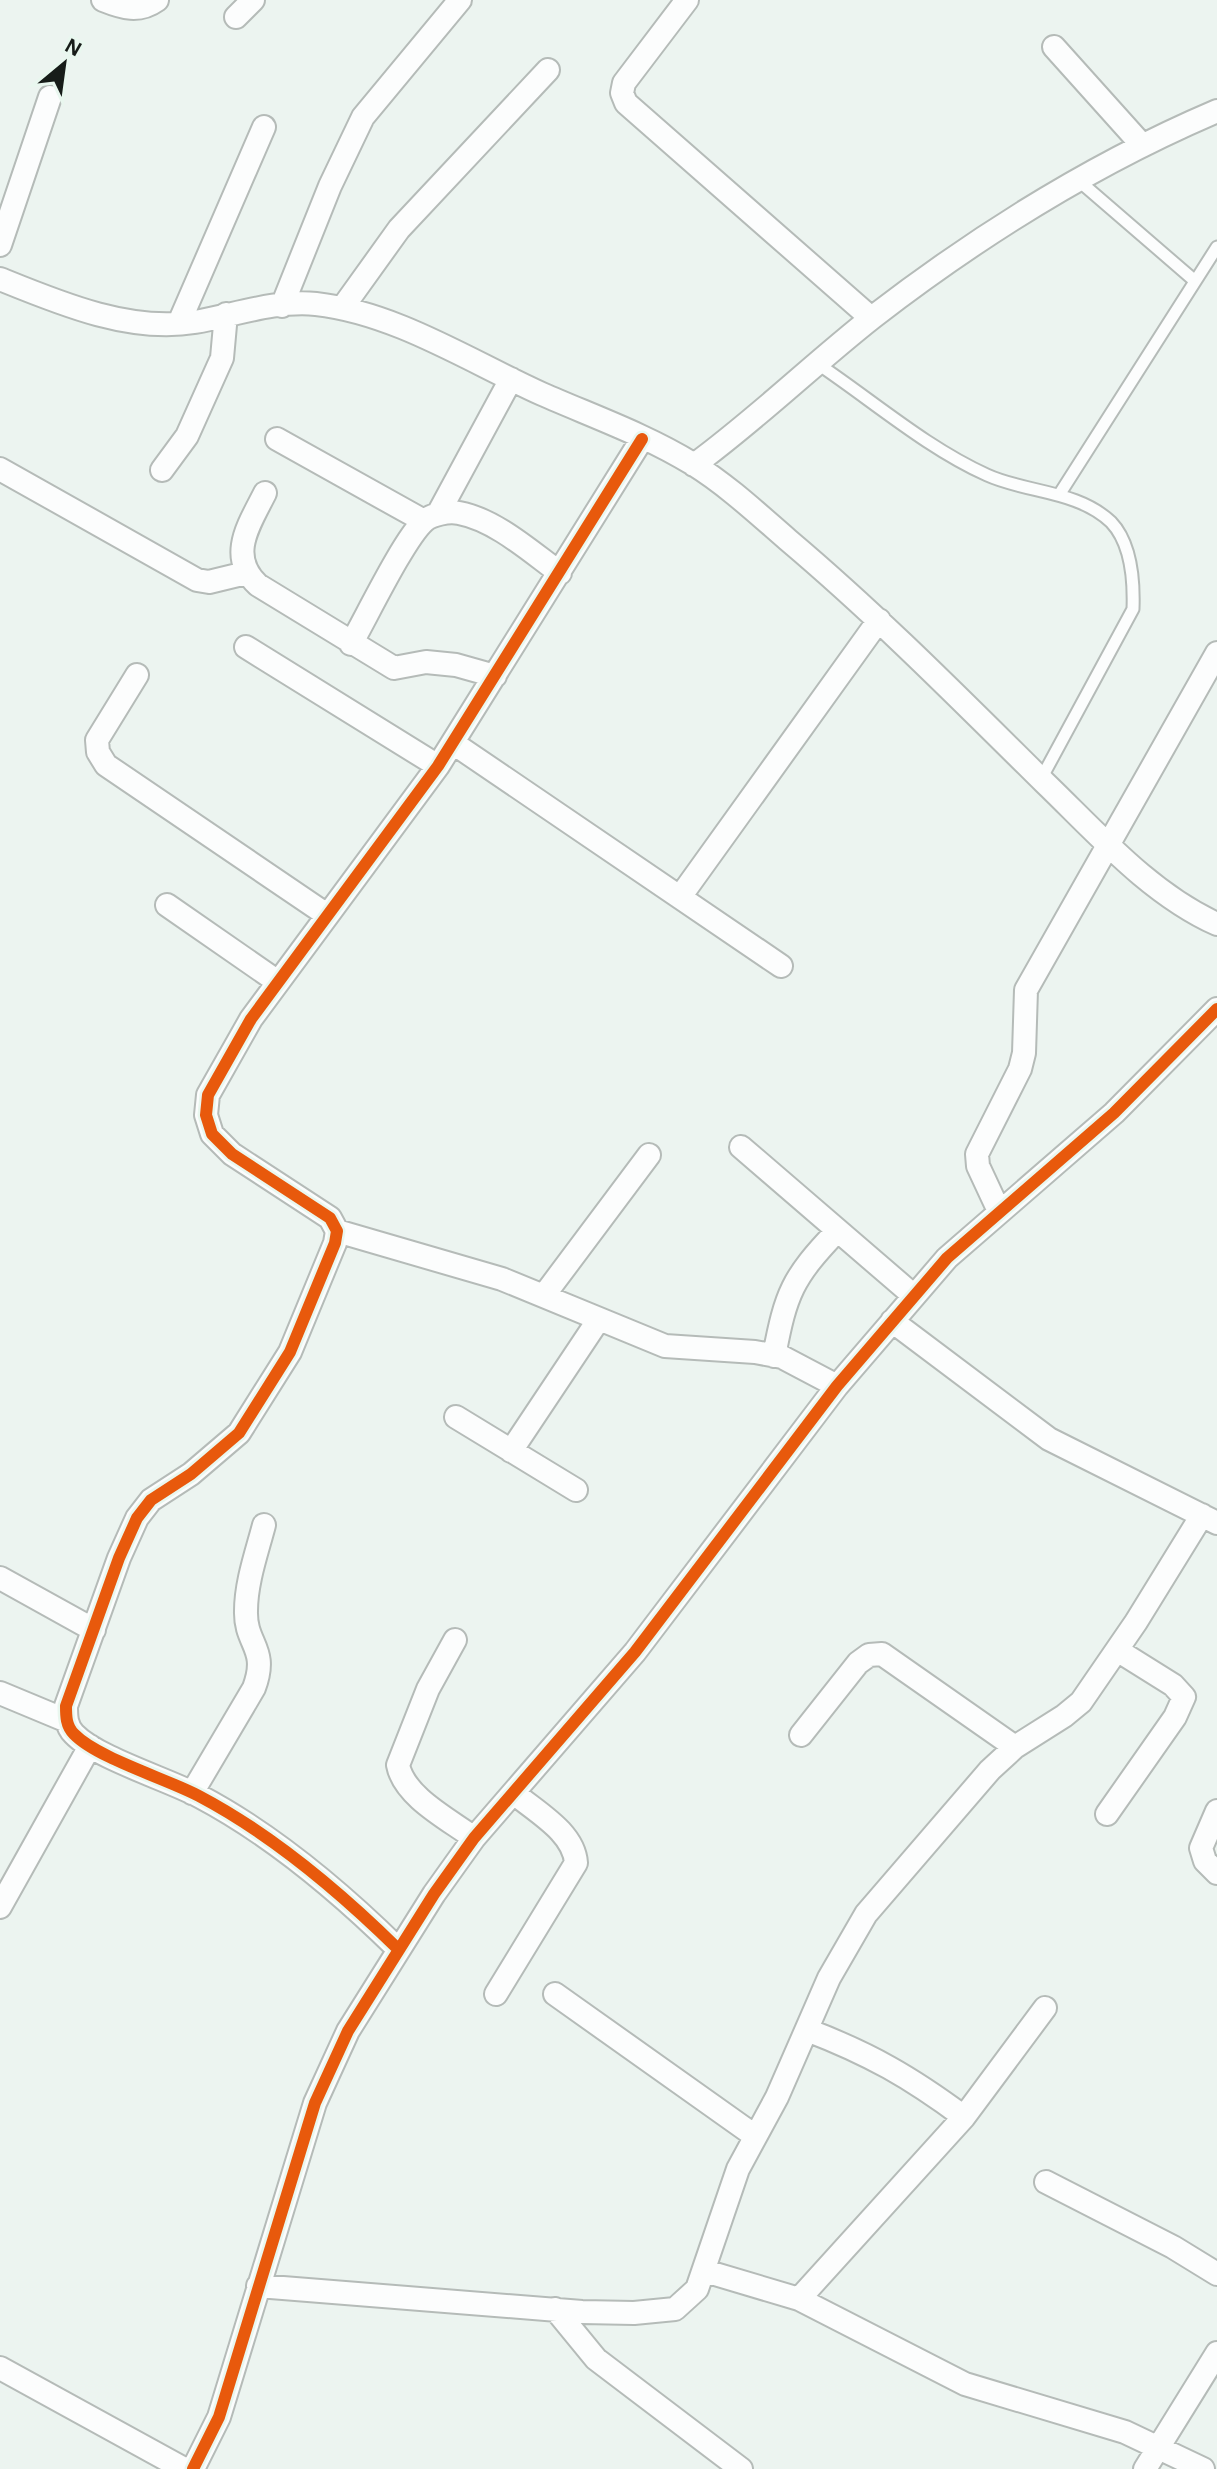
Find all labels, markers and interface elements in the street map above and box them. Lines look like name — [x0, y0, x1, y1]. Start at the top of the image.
north arrow — [24, 24, 104, 104]
text: N — [61, 34, 85, 61]

